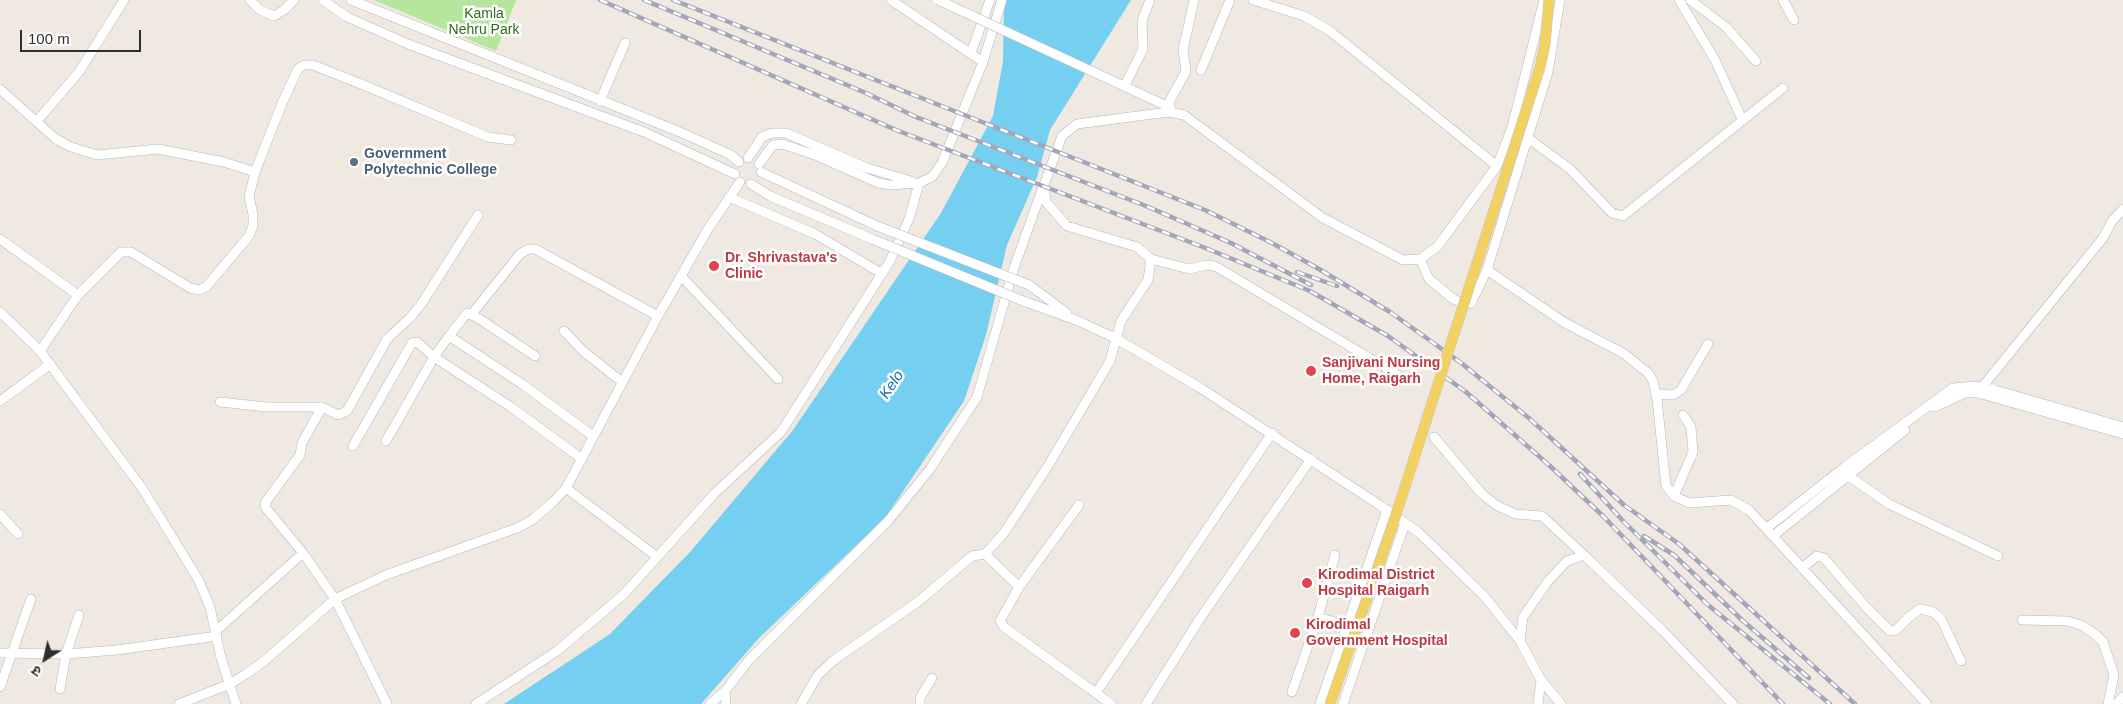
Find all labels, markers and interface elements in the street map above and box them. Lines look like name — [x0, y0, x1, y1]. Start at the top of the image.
park label: Kamla Nehru Park — [449, 6, 519, 38]
scale bar — [22, 20, 144, 52]
text: 100 m — [28, 30, 70, 47]
place label: Government Polytechnic College — [364, 146, 497, 178]
marker: Government Polytechnic College — [348, 156, 360, 168]
place label: Dr. Shrivastava's Clinic — [725, 250, 837, 282]
marker: Dr. Shrivastava's Clinic — [707, 259, 721, 273]
place label: Sanjivani Nursing Home, Raigarh — [1322, 355, 1440, 388]
marker: Sanjivani Nursing Home, Raigarh — [1304, 364, 1318, 378]
water label: Kelo — [876, 368, 908, 402]
place label: Kirodimal District Hospital Raigarh — [1318, 567, 1435, 600]
marker: Kirodimal District Hospital Raigarh — [1300, 576, 1314, 590]
place label: Kirodimal Government Hospital — [1306, 617, 1448, 650]
marker: Kirodimal Government Hospital — [1288, 626, 1302, 640]
north arrow — [20, 634, 70, 684]
text: उ — [28, 662, 44, 680]

